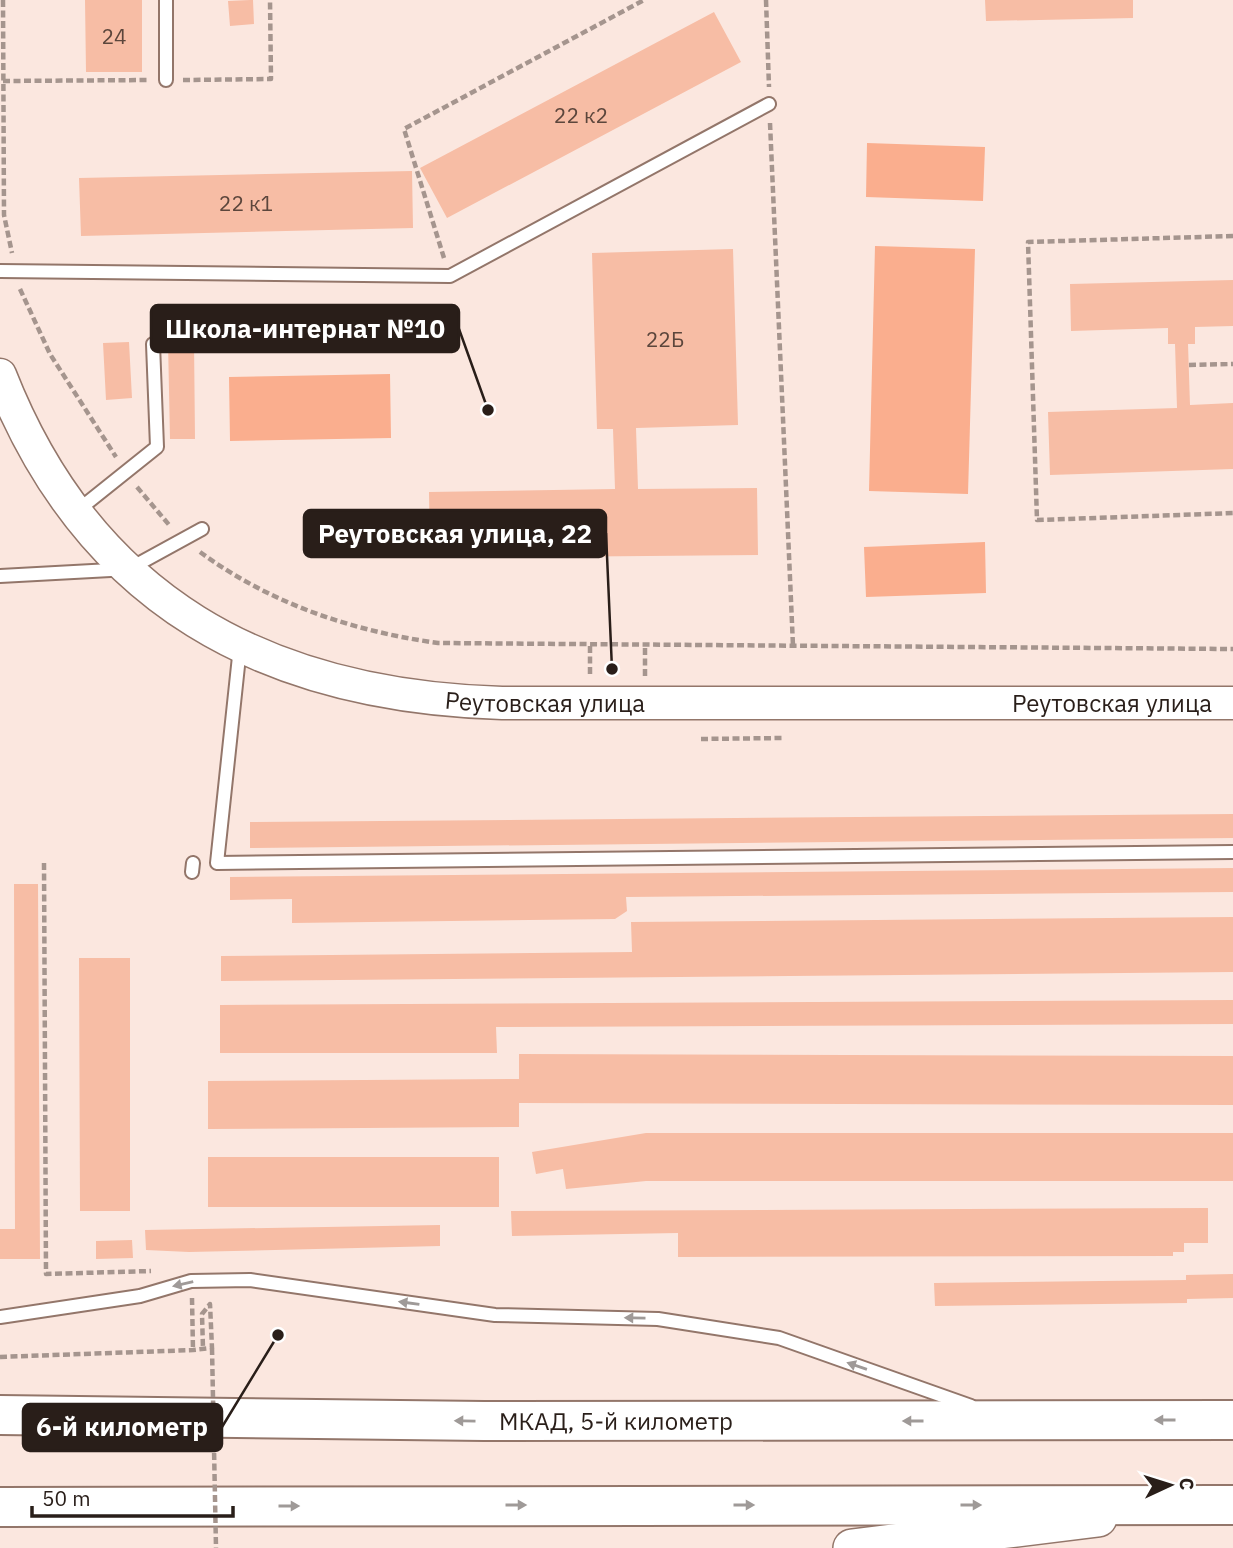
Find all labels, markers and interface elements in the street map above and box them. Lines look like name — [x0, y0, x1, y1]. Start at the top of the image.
house number: 24 — [101, 22, 127, 50]
house number: 22 к2 — [554, 101, 608, 129]
house number: 22 к1 — [219, 189, 273, 217]
callout: Школа-интернат №10 — [151, 305, 459, 352]
text: Школа-интернат №10 — [165, 311, 445, 345]
house number: 22Б — [646, 325, 684, 353]
callout: Реутовская улица, 22 — [304, 510, 606, 557]
text: Реутовская улица, 22 — [318, 516, 592, 550]
street label: Реутовская улица — [444, 684, 645, 719]
street label: Реутовская улица — [1012, 687, 1212, 719]
one-way arrow — [172, 1279, 194, 1290]
one-way arrow — [398, 1297, 420, 1308]
one-way arrow — [624, 1313, 646, 1324]
one-way arrow — [846, 1360, 867, 1371]
callout: 6-й километр — [23, 1404, 222, 1451]
street label: МКАД, 5-й километр — [499, 1405, 733, 1437]
text: 6-й километр — [36, 1409, 208, 1443]
one-way arrow — [1154, 1414, 1176, 1426]
one-way arrow — [454, 1415, 476, 1427]
one-way arrow — [902, 1415, 924, 1427]
north arrow — [1135, 1450, 1205, 1520]
scale bar — [32, 1474, 233, 1518]
text: С — [1175, 1477, 1199, 1491]
text: 50 m — [42, 1484, 91, 1512]
one-way arrow — [505, 1499, 527, 1511]
one-way arrow — [733, 1499, 755, 1511]
one-way arrow — [960, 1499, 982, 1511]
one-way arrow — [278, 1500, 300, 1512]

